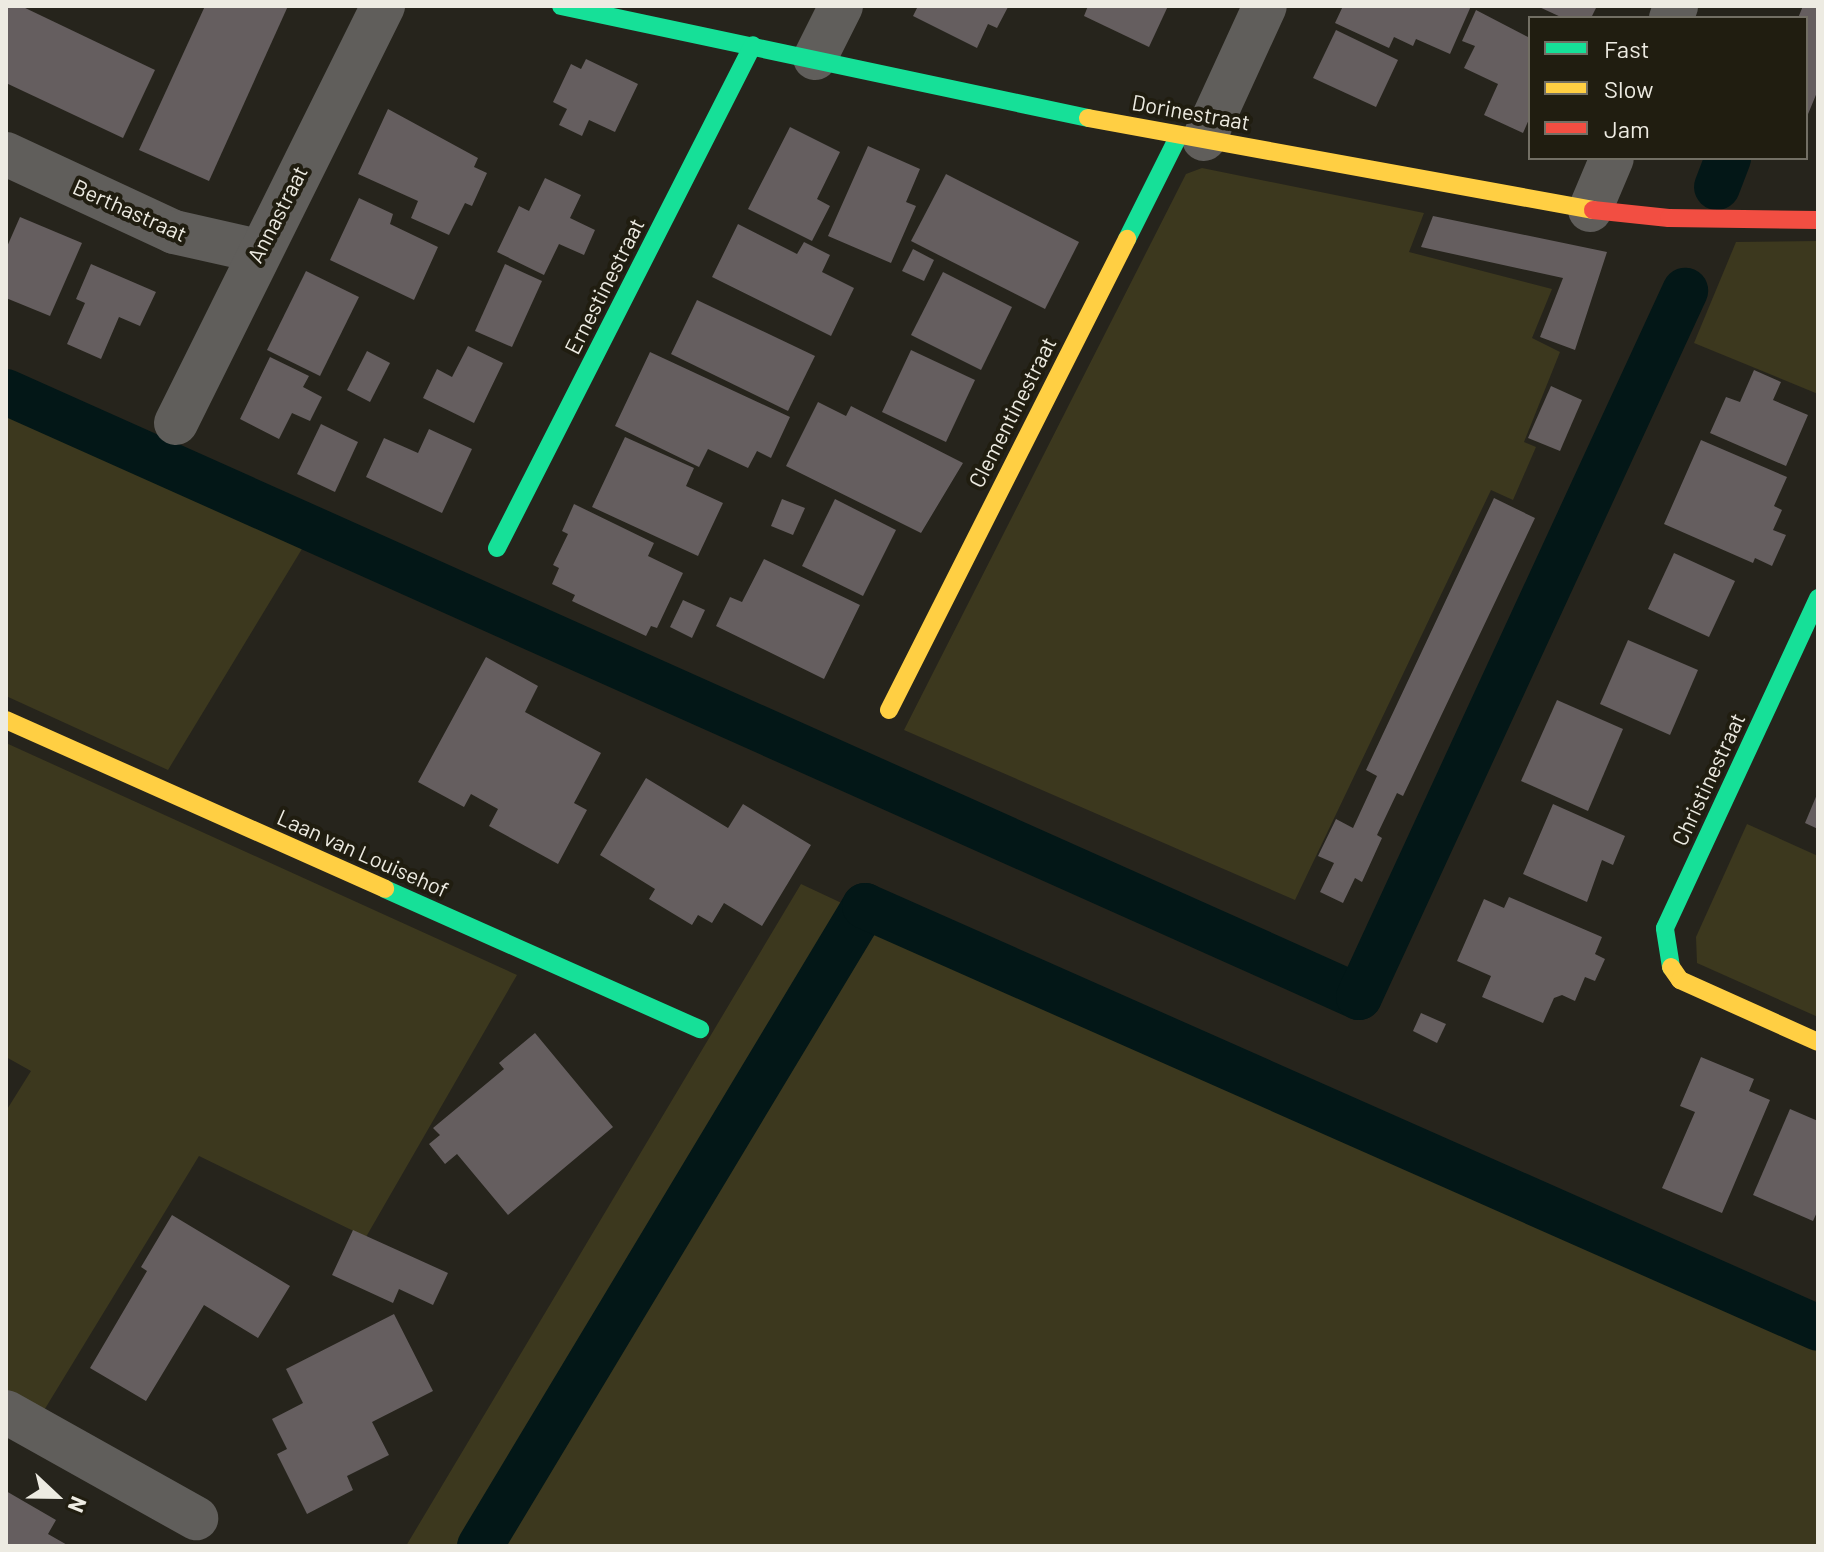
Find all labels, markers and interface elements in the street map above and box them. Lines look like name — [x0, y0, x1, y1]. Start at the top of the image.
legend — [1528, 16, 1808, 160]
text: Fast — [1604, 34, 1649, 63]
text: Slow — [1604, 74, 1653, 103]
street label: Dorinestraat — [1130, 89, 1252, 135]
text: Jam — [1604, 114, 1650, 143]
street label: Annastraat — [241, 161, 313, 267]
street label: Berthastraat — [69, 173, 191, 247]
street label: Ernestinestraat — [558, 214, 650, 358]
street label: Clementinestraat — [963, 332, 1061, 492]
street label: Christinestraat — [1666, 709, 1750, 849]
street label: Laan van Louisehof — [273, 803, 453, 903]
north arrow — [16, 1456, 96, 1536]
text: N — [63, 1493, 93, 1517]

